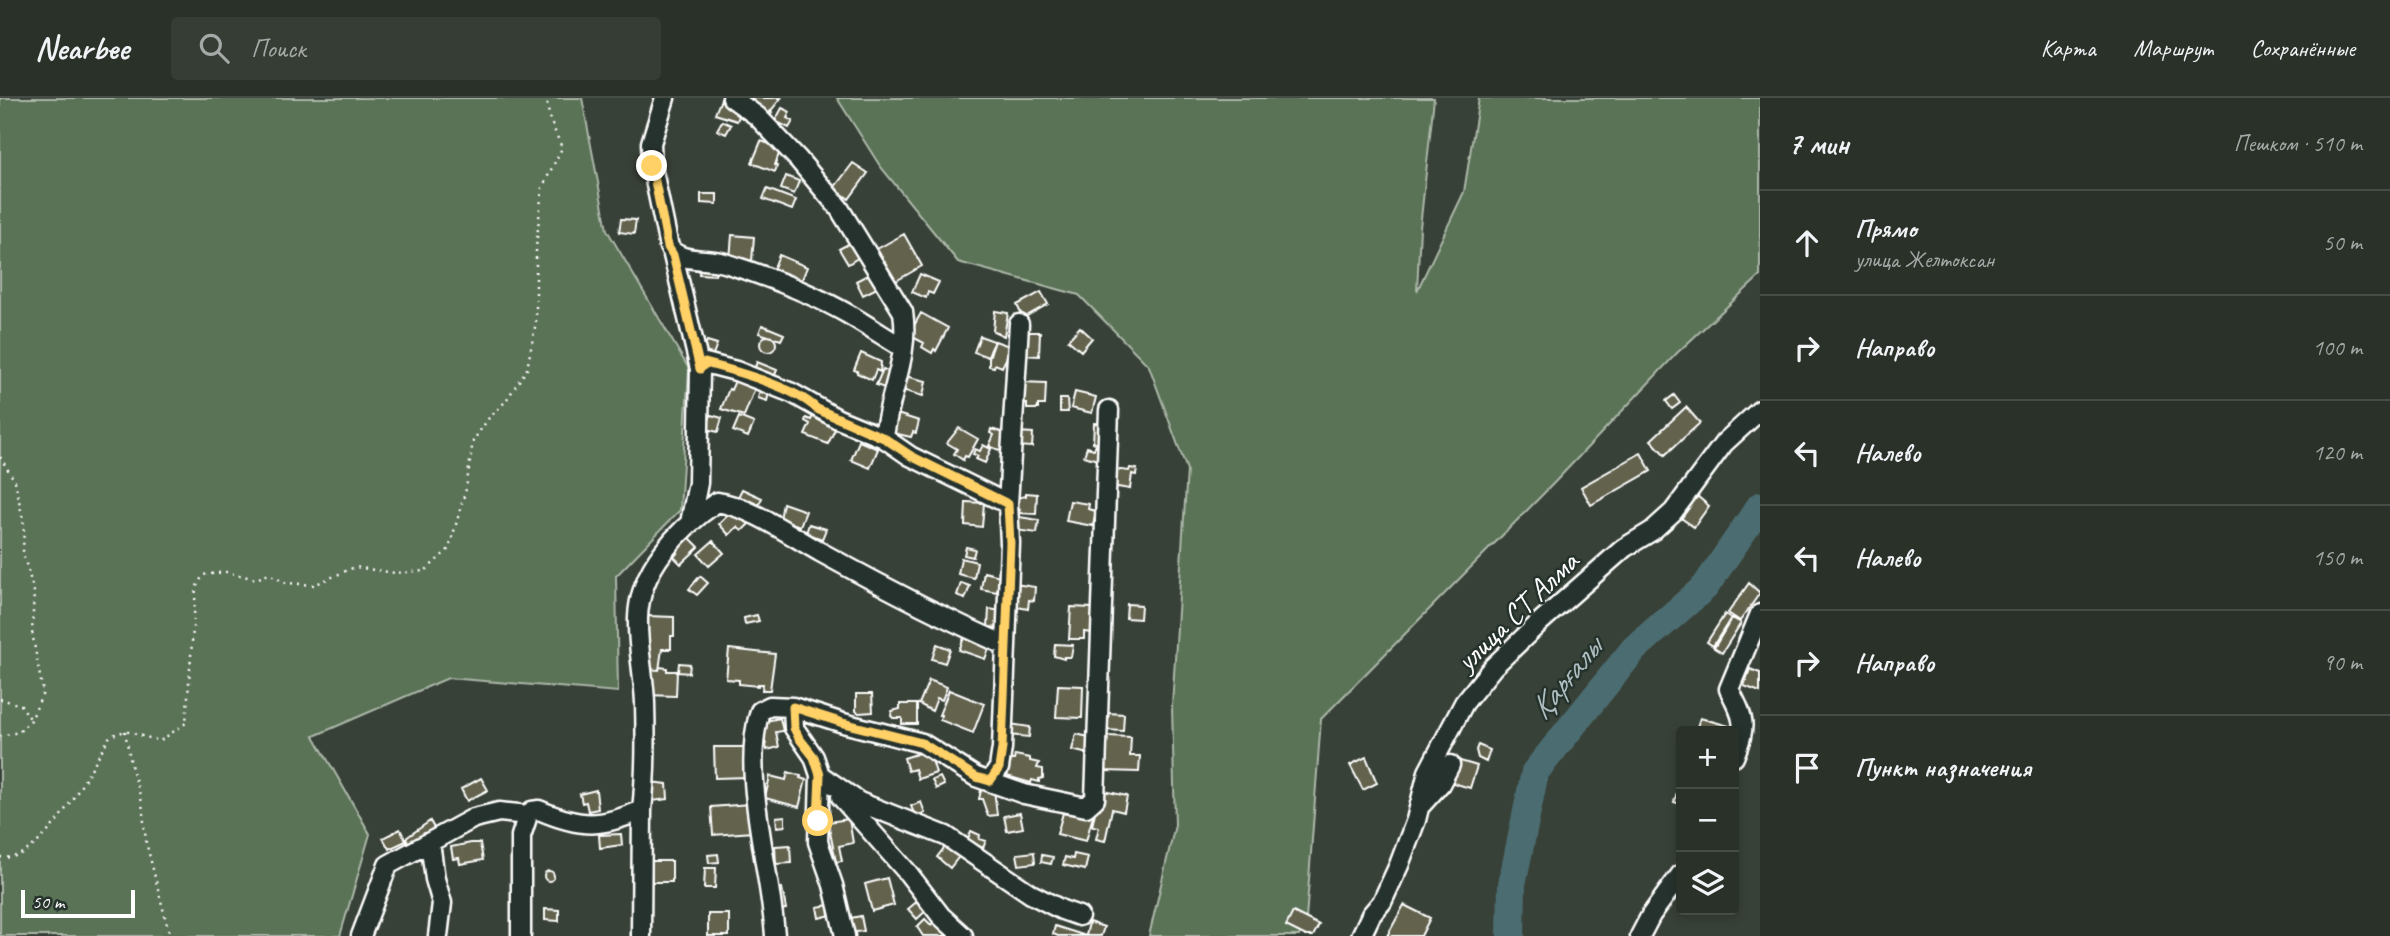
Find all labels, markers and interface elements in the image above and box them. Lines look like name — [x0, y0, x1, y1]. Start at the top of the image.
search box — [171, 17, 661, 80]
text: Nearbee — [35, 27, 129, 69]
icon: search — [195, 29, 233, 67]
text: Поиск — [251, 32, 306, 65]
text: Карта — [2041, 33, 2096, 63]
text: Маршрут — [2134, 33, 2213, 63]
text: Сохранённые — [2251, 33, 2355, 63]
text: 7 мин — [1788, 125, 1849, 163]
text: Пешком · 510 m — [2234, 129, 2362, 158]
route end — [636, 150, 667, 181]
text: Прямо — [1855, 212, 1917, 245]
icon: ahead — [1788, 224, 1826, 262]
text: 50 m — [2323, 228, 2362, 257]
text: улица Желтоксан — [1855, 245, 1994, 274]
icon: right — [1788, 329, 1826, 367]
text: Направо — [1855, 331, 1934, 364]
text: 100 m — [2313, 333, 2362, 362]
icon: left — [1788, 434, 1826, 472]
text: Налево — [1855, 436, 1921, 469]
text: 120 m — [2313, 438, 2362, 467]
icon: left — [1788, 539, 1826, 577]
text: Налево — [1855, 541, 1921, 574]
street label: улица СТ Алма — [1446, 542, 1588, 680]
text: 150 m — [2313, 543, 2362, 572]
water label: Қарғалы — [1520, 625, 1614, 728]
icon: right — [1788, 644, 1826, 682]
text: Направо — [1855, 646, 1934, 679]
text: 90 m — [2323, 648, 2362, 677]
map controls — [1676, 726, 1739, 915]
button: + — [1676, 726, 1739, 789]
icon: arrive — [1788, 749, 1826, 787]
text: Пункт назначения — [1855, 751, 2031, 784]
button: − — [1676, 789, 1739, 852]
route start — [802, 805, 833, 836]
button: layers — [1676, 852, 1739, 915]
scale bar — [21, 887, 135, 919]
text: 50 m — [32, 890, 64, 914]

